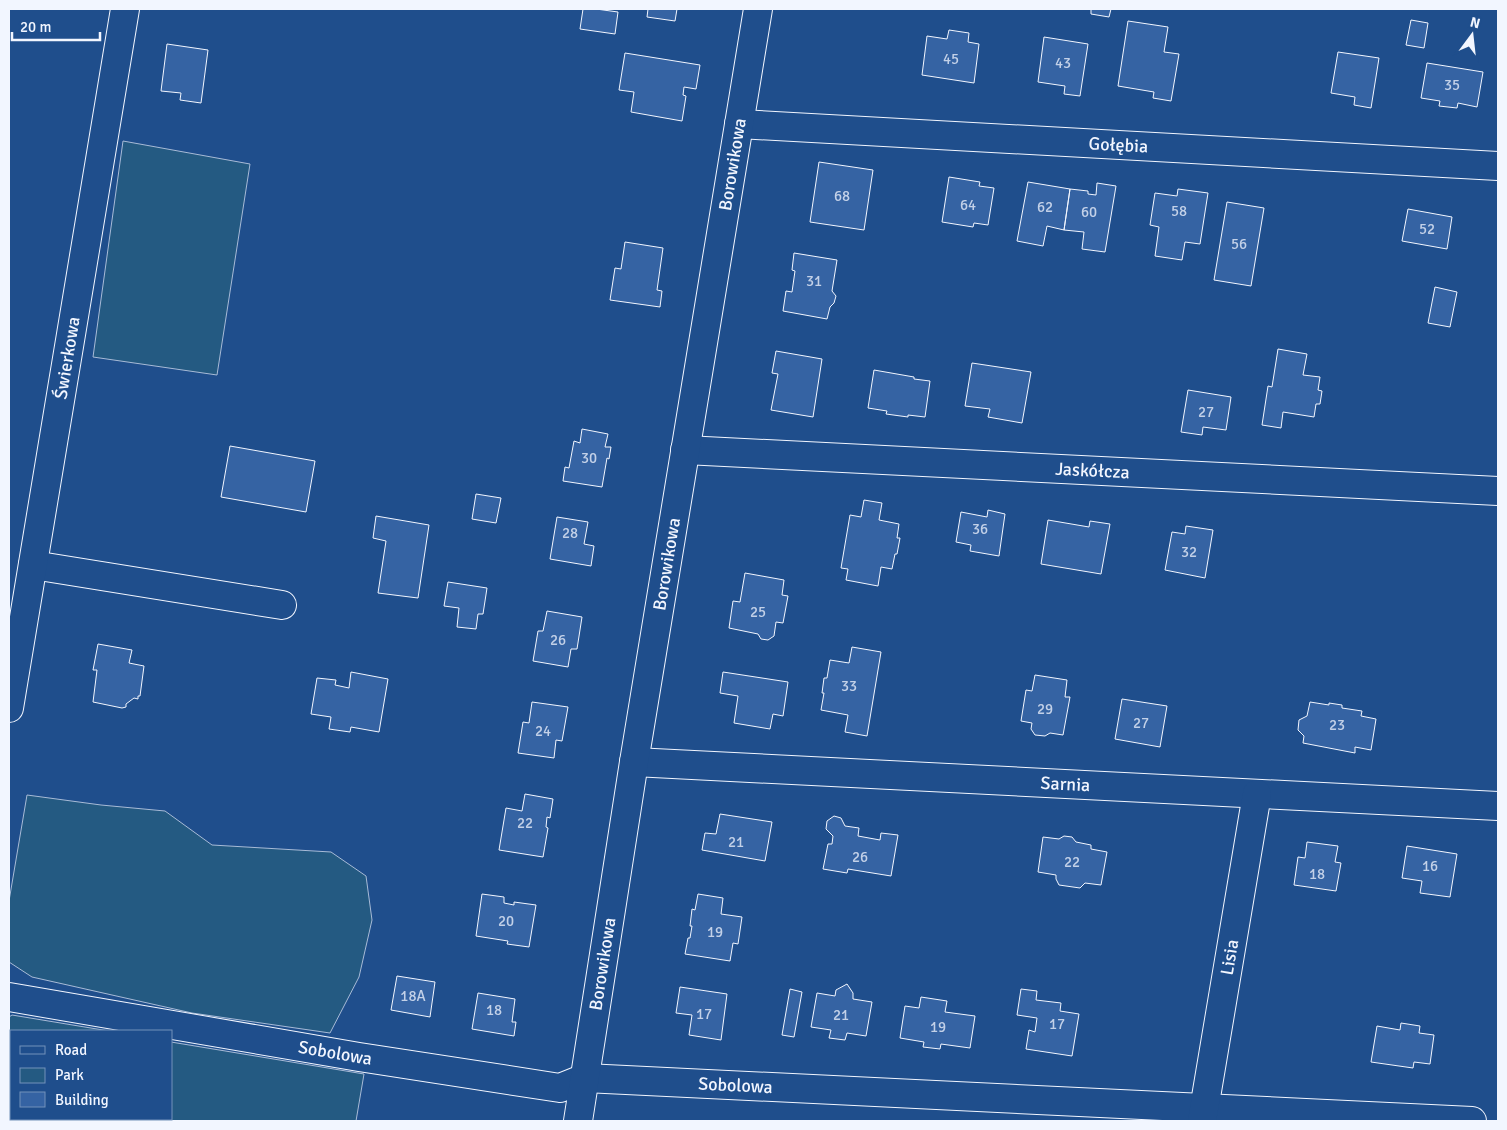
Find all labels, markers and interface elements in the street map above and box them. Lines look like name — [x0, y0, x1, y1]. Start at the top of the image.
scale bar — [12, 10, 100, 42]
north arrow — [1447, 10, 1497, 60]
text: N — [1468, 13, 1482, 32]
text: 20 m — [20, 18, 51, 36]
house number: 45 — [943, 50, 959, 68]
house number: 43 — [1055, 54, 1071, 72]
house number: 35 — [1444, 76, 1460, 94]
street label: Borowikowa — [714, 116, 751, 212]
street label: Gołębia — [1088, 132, 1149, 158]
house number: 68 — [834, 187, 850, 205]
house number: 64 — [960, 196, 976, 214]
house number: 62 — [1037, 198, 1053, 216]
house number: 58 — [1171, 202, 1187, 220]
house number: 60 — [1081, 203, 1097, 221]
house number: 52 — [1419, 220, 1435, 238]
house number: 56 — [1231, 235, 1247, 253]
house number: 31 — [806, 272, 822, 290]
street label: Świerkowa — [49, 315, 85, 401]
house number: 27 — [1198, 403, 1214, 421]
house number: 30 — [581, 449, 597, 467]
street label: Jaskółcza — [1055, 458, 1130, 483]
street label: Borowikowa — [648, 516, 685, 612]
house number: 36 — [972, 520, 988, 538]
house number: 28 — [562, 524, 578, 542]
house number: 32 — [1181, 543, 1197, 561]
house number: 25 — [750, 603, 766, 621]
house number: 26 — [550, 631, 566, 649]
house number: 33 — [841, 677, 857, 695]
house number: 29 — [1037, 700, 1053, 718]
house number: 27 — [1133, 714, 1149, 732]
house number: 23 — [1329, 716, 1345, 734]
house number: 24 — [535, 722, 551, 740]
street label: Sarnia — [1040, 772, 1091, 796]
house number: 22 — [517, 814, 533, 832]
house number: 21 — [728, 833, 744, 851]
house number: 26 — [852, 848, 868, 866]
house number: 22 — [1064, 853, 1080, 871]
house number: 16 — [1422, 857, 1438, 875]
house number: 18 — [1309, 865, 1325, 883]
house number: 20 — [498, 912, 514, 930]
street label: Borowikowa — [584, 916, 621, 1012]
house number: 19 — [707, 923, 723, 941]
street label: Lisia — [1216, 938, 1243, 977]
house number: 18A — [400, 987, 426, 1005]
house number: 18 — [486, 1001, 502, 1019]
house number: 17 — [696, 1005, 712, 1023]
house number: 21 — [833, 1006, 849, 1024]
house number: 17 — [1049, 1015, 1065, 1033]
house number: 19 — [930, 1018, 946, 1036]
legend — [10, 1030, 172, 1120]
street label: Sobolowa — [297, 1036, 374, 1070]
text: Road — [55, 1041, 87, 1059]
text: Park — [55, 1066, 84, 1084]
street label: Sobolowa — [698, 1073, 773, 1098]
text: Building — [55, 1091, 109, 1109]

